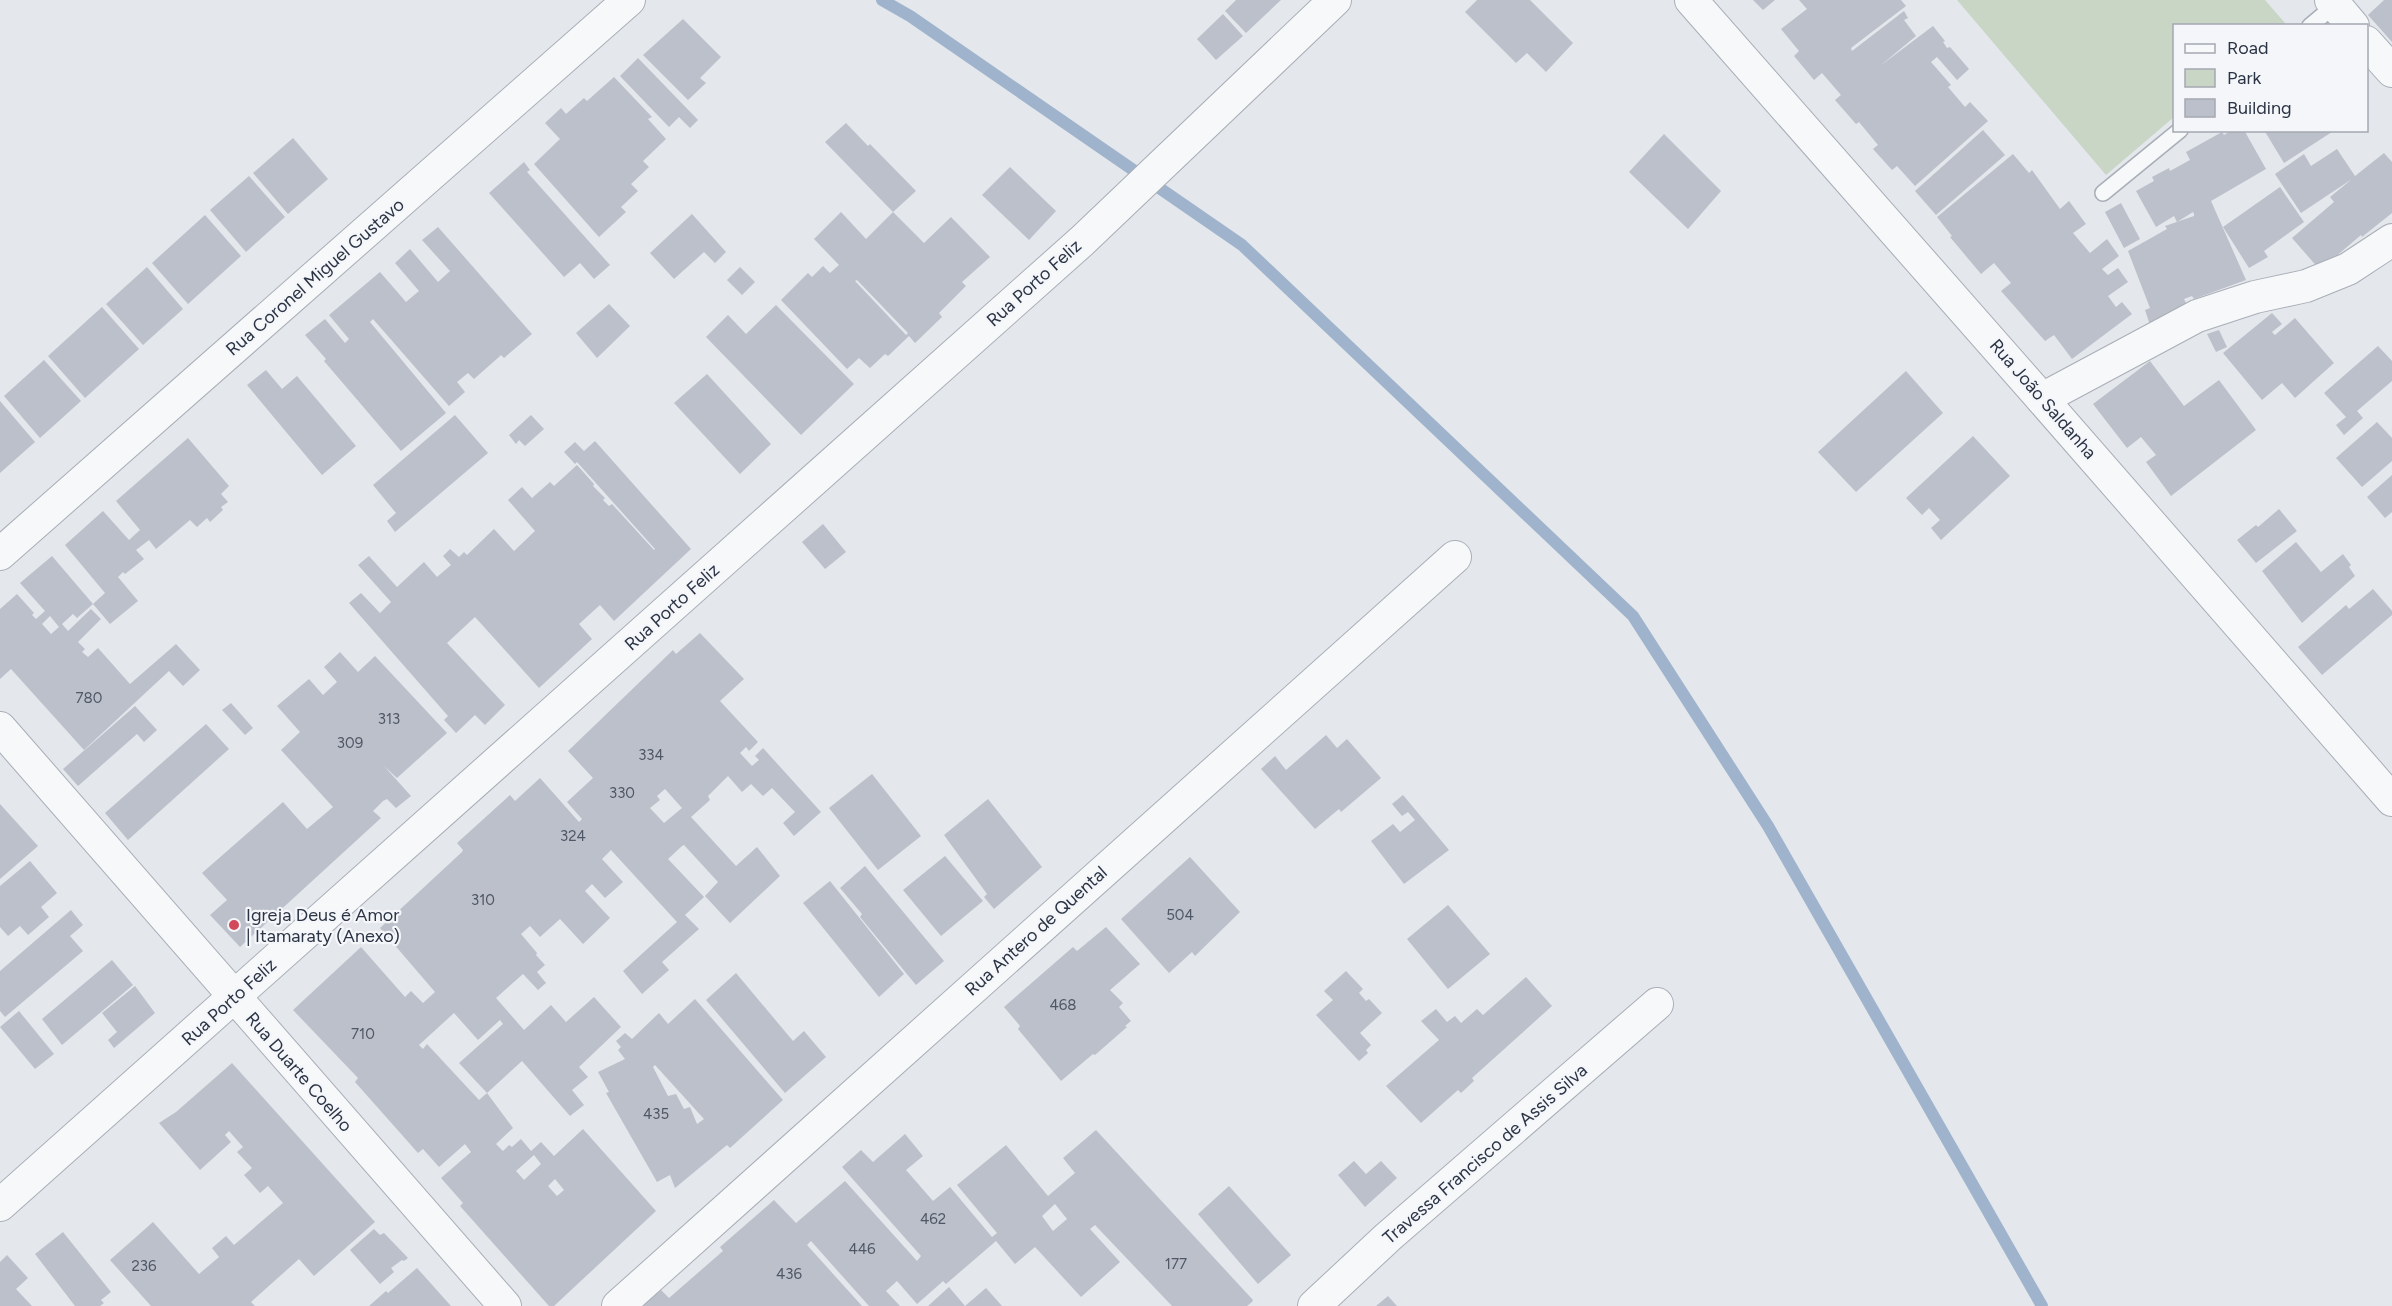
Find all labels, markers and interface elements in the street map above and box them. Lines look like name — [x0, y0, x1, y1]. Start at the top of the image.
legend — [2173, 24, 2368, 132]
text: Road — [2227, 37, 2268, 59]
text: Park — [2227, 67, 2262, 89]
text: Building — [2227, 97, 2292, 119]
street label: Rua Coronel Miguel Gustavo — [221, 194, 409, 360]
street label: Rua Porto Feliz — [982, 235, 1086, 331]
street label: Rua João Saldanha — [1985, 334, 2101, 464]
street label: Rua Porto Feliz — [620, 559, 724, 655]
house number: 780 — [76, 689, 102, 707]
house number: 313 — [378, 710, 400, 728]
house number: 309 — [337, 734, 363, 752]
house number: 334 — [638, 746, 664, 764]
house number: 330 — [609, 784, 635, 802]
house number: 324 — [560, 827, 586, 845]
street label: Rua Antero de Quental — [960, 861, 1112, 1001]
house number: 310 — [471, 891, 495, 909]
place label: Igreja Deus é Amor | Itamaraty (Anexo) — [246, 904, 400, 947]
house number: 504 — [1166, 906, 1194, 924]
marker: Igreja Deus é Amor | Itamaraty (Anexo) — [227, 918, 241, 932]
street label: Rua Porto Feliz — [177, 954, 281, 1050]
house number: 468 — [1049, 996, 1077, 1014]
street label: Rua Duarte Coelho — [241, 1008, 357, 1136]
house number: 710 — [351, 1025, 375, 1043]
street label: Travessa Francisco de Assis Silva — [1378, 1059, 1592, 1249]
house number: 435 — [643, 1105, 669, 1123]
house number: 462 — [920, 1210, 946, 1228]
house number: 446 — [848, 1240, 876, 1258]
house number: 177 — [1165, 1255, 1187, 1273]
house number: 236 — [131, 1257, 157, 1275]
house number: 436 — [776, 1265, 802, 1283]

